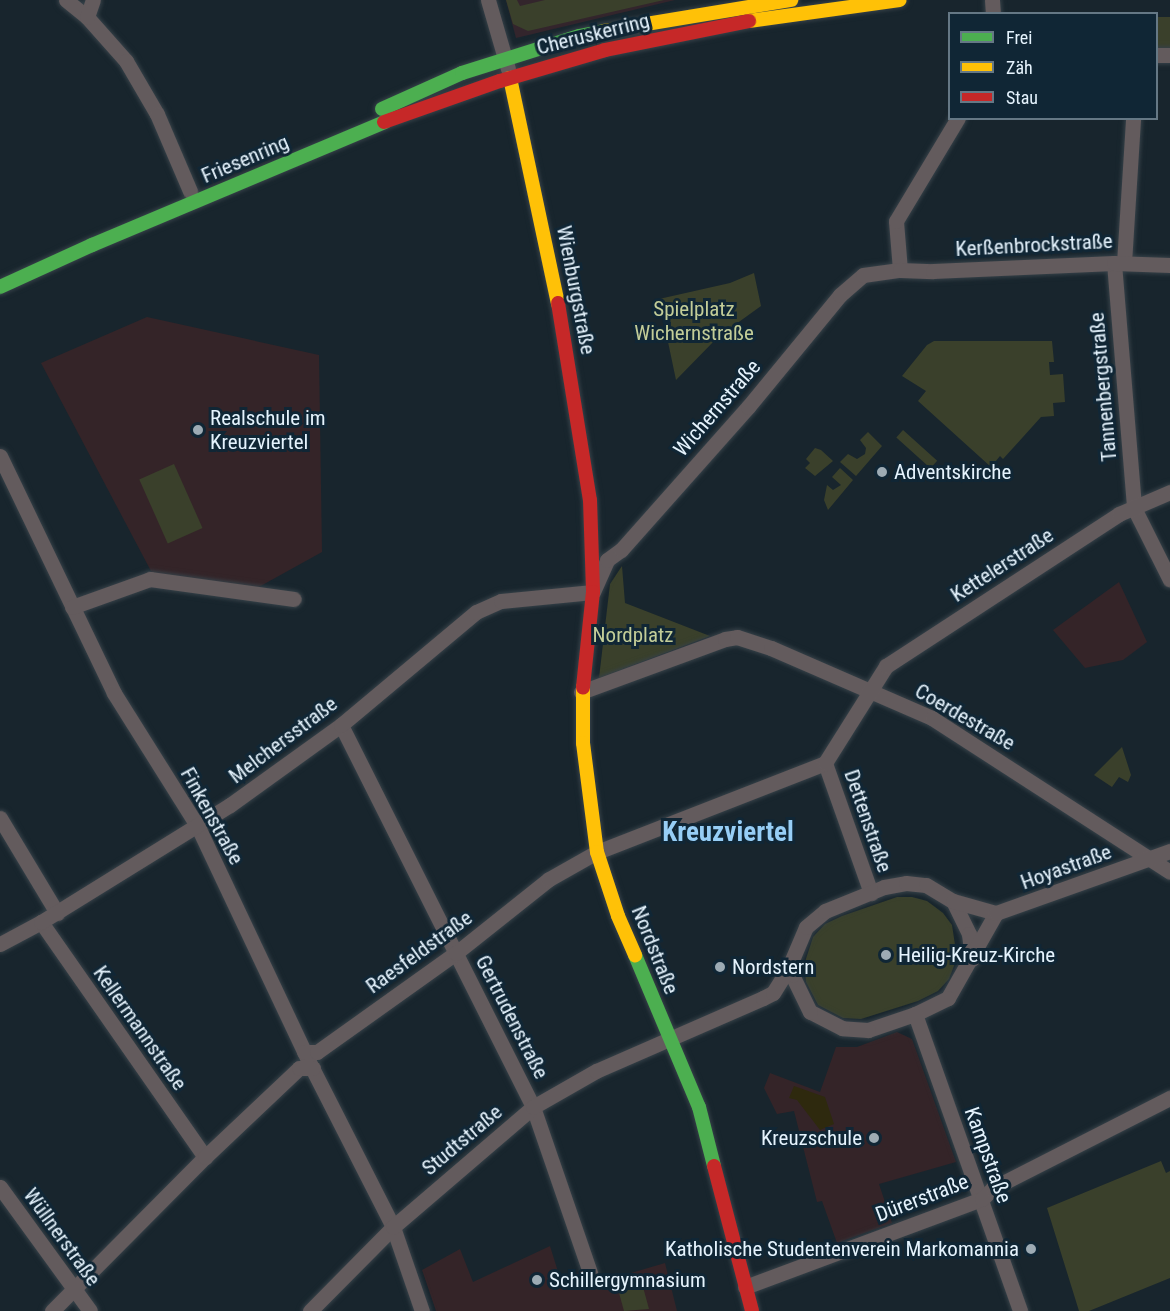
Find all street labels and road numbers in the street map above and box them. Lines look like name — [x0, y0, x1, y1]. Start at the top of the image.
street label: Cheruskerring — [534, 8, 652, 60]
street label: Friesenring — [198, 129, 292, 189]
street label: Wienburgstraße — [551, 224, 601, 356]
street label: Kerßenbrockstraße — [955, 228, 1113, 262]
street label: Tannenbergstraße — [1084, 311, 1122, 463]
street label: Wichernstraße — [668, 355, 766, 461]
street label: Kettelerstraße — [946, 523, 1058, 607]
street label: Coerdestraße — [910, 678, 1020, 756]
street label: Melchersstraße — [224, 691, 342, 789]
street label: Finkenstraße — [175, 763, 249, 869]
street label: Dettenstraße — [839, 766, 897, 876]
street label: Hoyastraße — [1017, 839, 1115, 895]
street label: Nordstraße — [626, 902, 684, 998]
street label: Raesfeldstraße — [361, 905, 477, 999]
street label: Gertrudenstraße — [470, 951, 554, 1083]
street label: Kellermannstraße — [88, 961, 192, 1095]
street label: Studtstraße — [417, 1099, 507, 1181]
street label: Kampstraße — [959, 1104, 1017, 1206]
street label: Dürerstraße — [872, 1169, 972, 1227]
street label: Wüllnerstraße — [18, 1183, 106, 1291]

